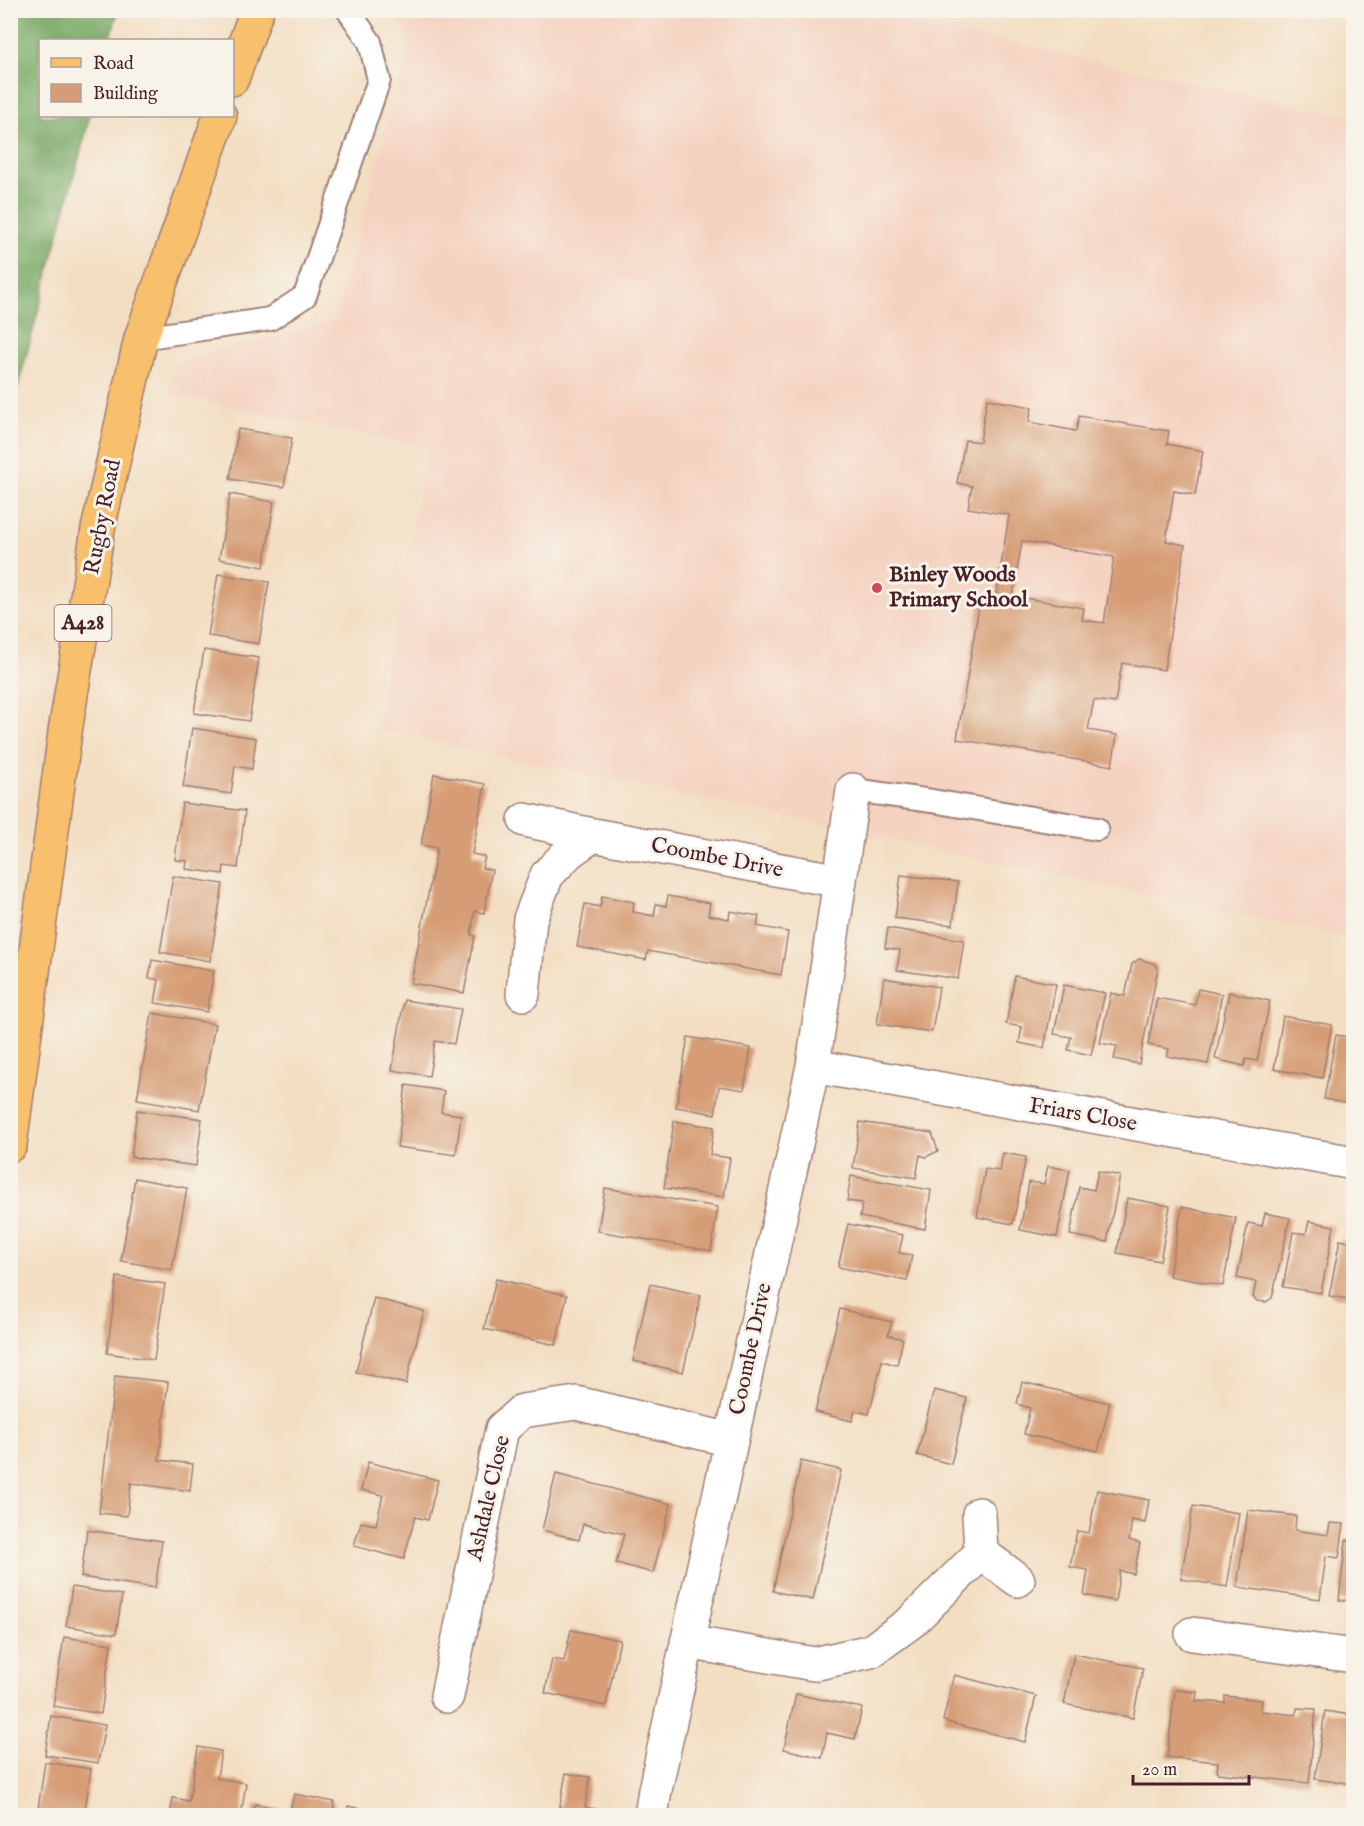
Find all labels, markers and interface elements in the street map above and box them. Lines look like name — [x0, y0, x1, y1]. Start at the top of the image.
legend — [39, 39, 234, 117]
text: Road — [93, 53, 134, 76]
text: Building — [93, 83, 158, 106]
street label: Rugby Road — [78, 457, 128, 577]
place label: Binley Woods Primary School — [889, 561, 1029, 614]
marker: Binley Woods Primary School — [870, 581, 884, 595]
road number: A428 — [54, 605, 112, 641]
street label: Coombe Drive — [648, 831, 786, 885]
street label: Friars Close — [1027, 1092, 1139, 1138]
street label: Coombe Drive — [723, 1280, 779, 1418]
street label: Ashdale Close — [461, 1433, 517, 1564]
scale bar — [1133, 1748, 1248, 1786]
text: 20 m — [1142, 1759, 1177, 1782]

